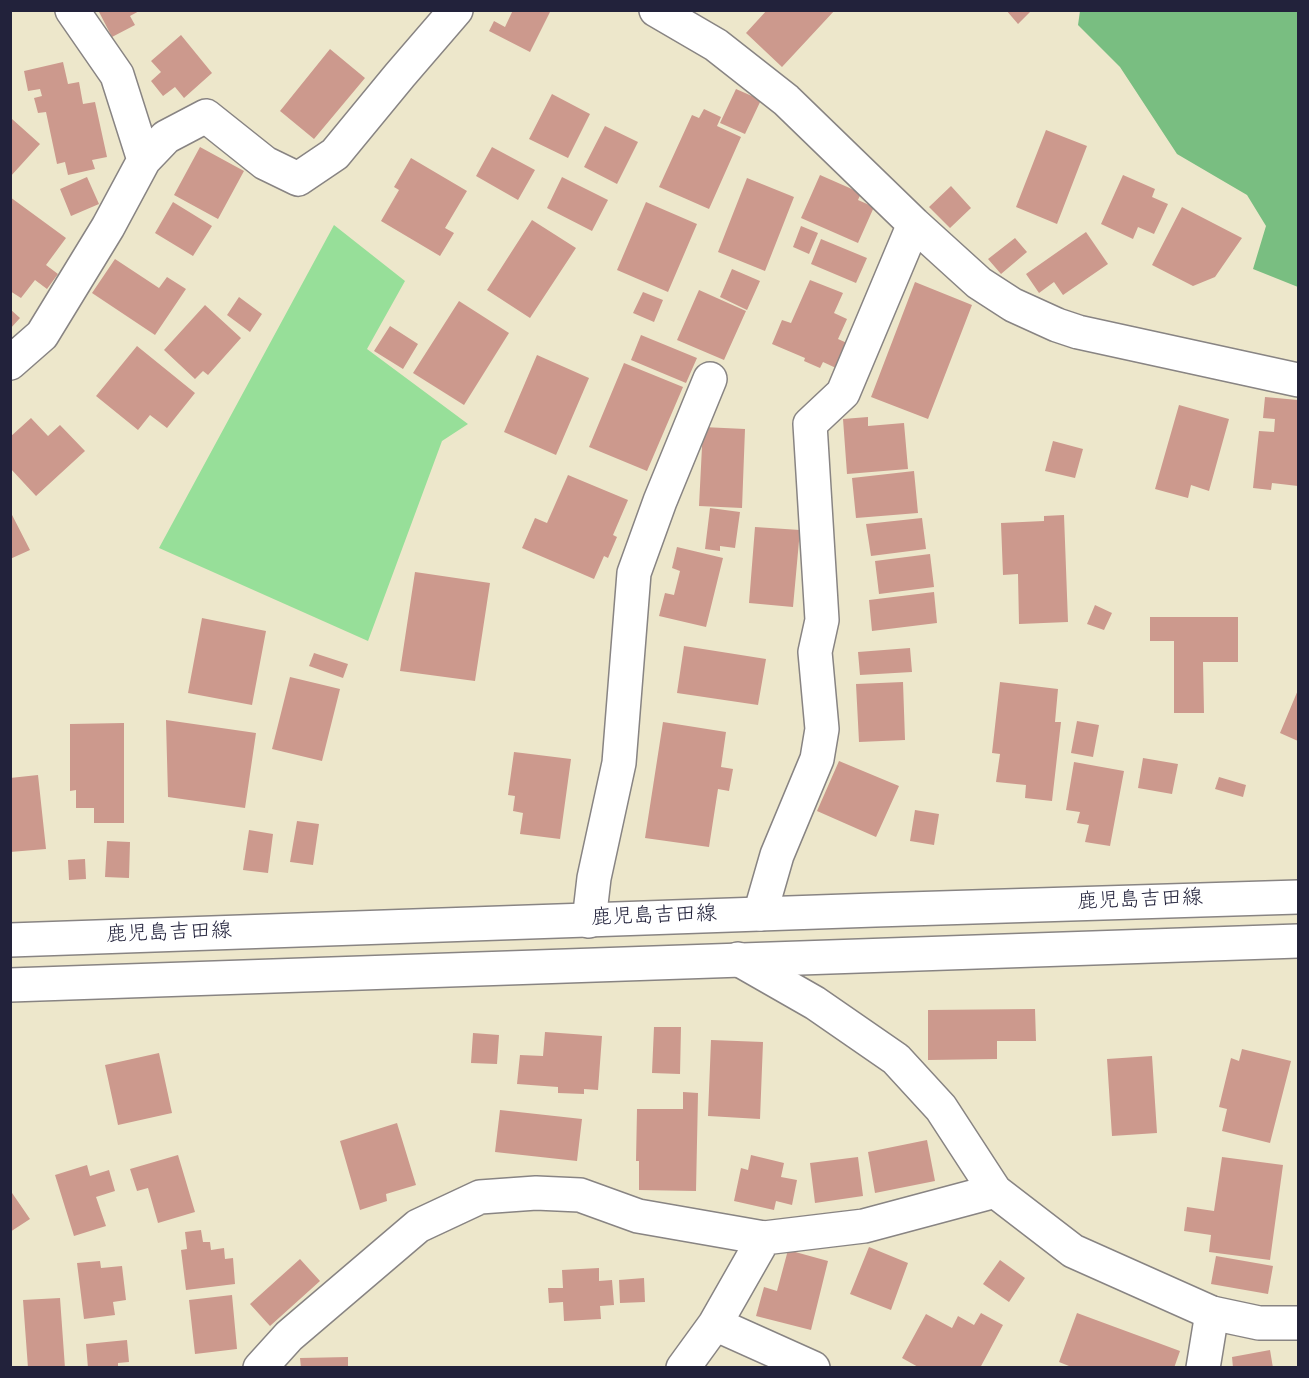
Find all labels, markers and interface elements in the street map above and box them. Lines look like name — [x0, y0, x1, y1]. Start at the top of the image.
street label: 鹿児島吉田線 — [1077, 887, 1203, 917]
street label: 鹿児島吉田線 — [591, 903, 717, 933]
street label: 鹿児島吉田線 — [106, 920, 232, 950]

